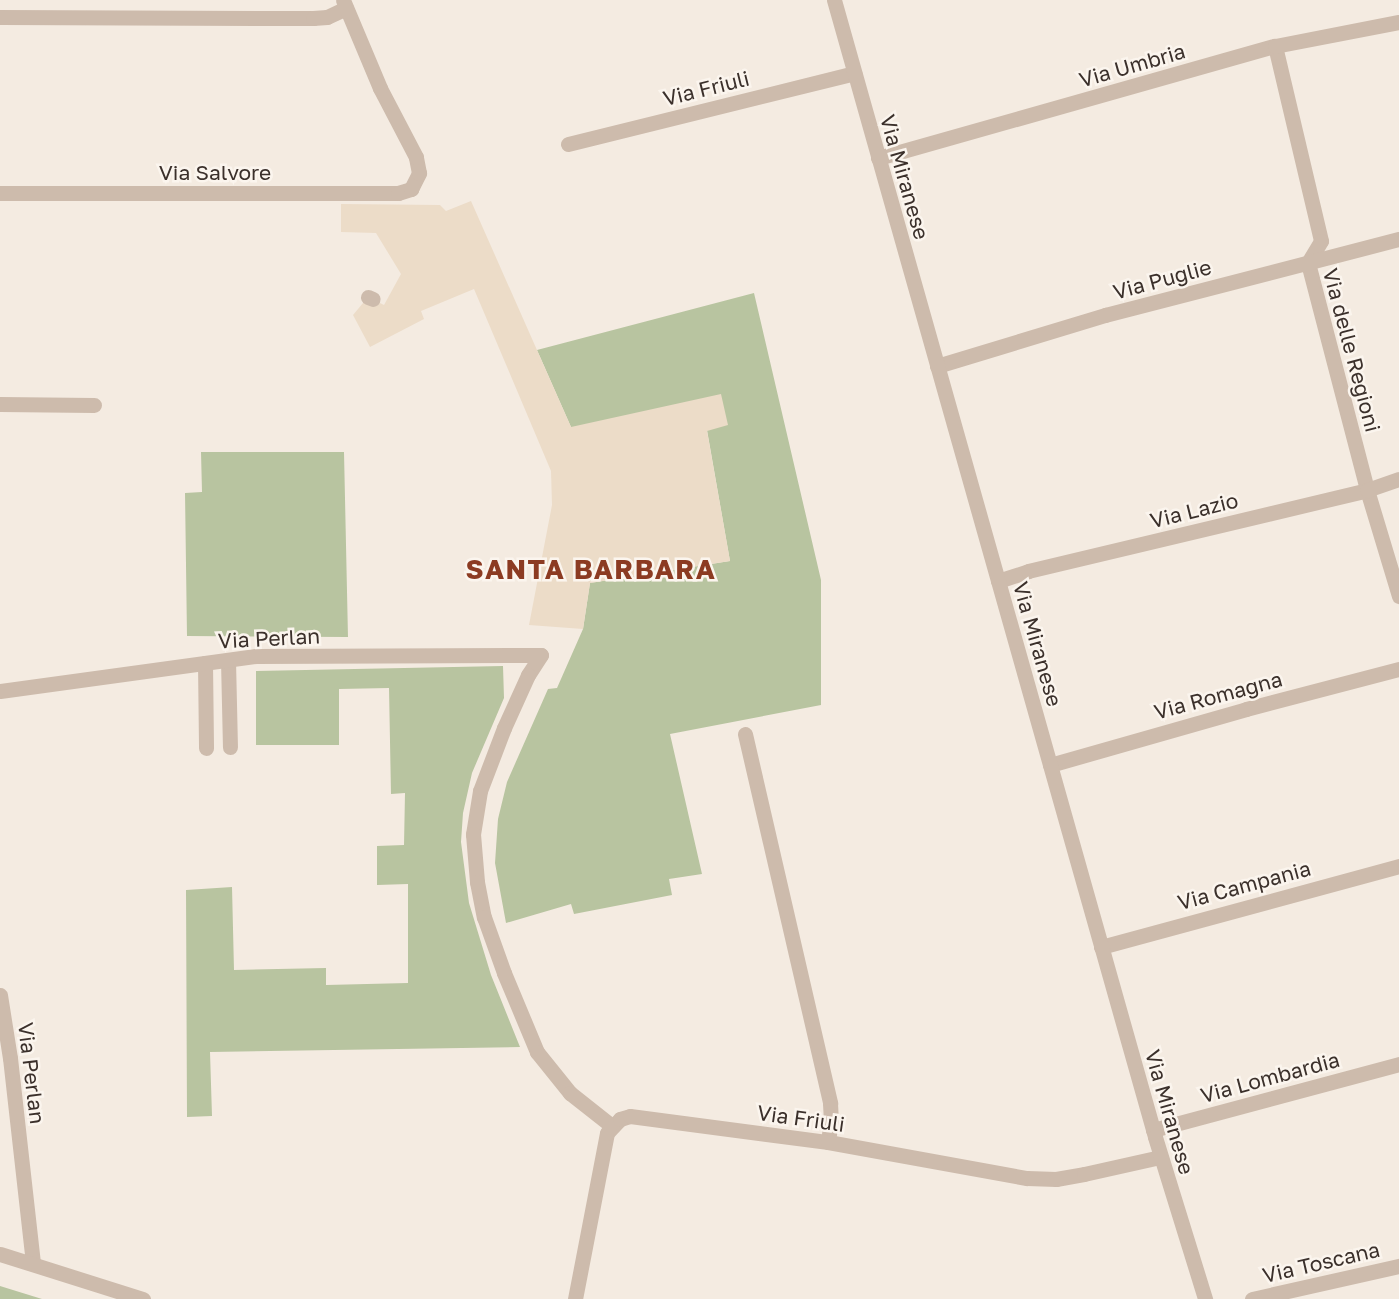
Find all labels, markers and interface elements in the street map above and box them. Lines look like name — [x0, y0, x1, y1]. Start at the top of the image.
street label: Via Umbria — [1076, 38, 1188, 92]
street label: Via Friuli — [660, 65, 752, 111]
street label: Via Miranese — [875, 112, 935, 242]
street label: Via Salvore — [159, 159, 271, 185]
street label: Via Puglie — [1110, 254, 1214, 304]
street label: Via delle Regioni — [1318, 265, 1386, 435]
street label: Via Lazio — [1147, 487, 1241, 533]
district label: SANTA BARBARA — [466, 554, 716, 586]
street label: Via Miranese — [1008, 579, 1068, 709]
street label: Via Perlan — [217, 623, 321, 653]
street label: Via Romagna — [1151, 666, 1285, 724]
street label: Via Campania — [1175, 855, 1313, 915]
street label: Via Perlan — [13, 1021, 51, 1125]
street label: Via Lombardia — [1198, 1046, 1342, 1108]
street label: Via Miranese — [1140, 1047, 1200, 1177]
street label: Via Friuli — [756, 1099, 846, 1137]
street label: Via Toscana — [1260, 1236, 1382, 1288]

